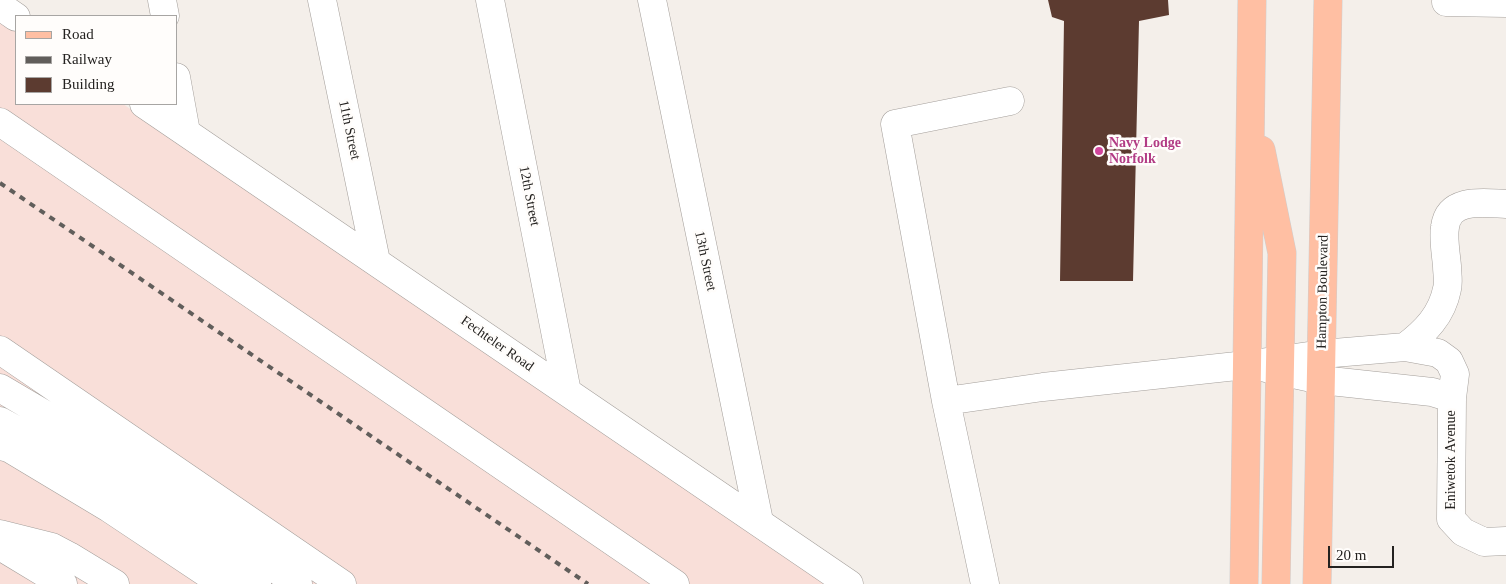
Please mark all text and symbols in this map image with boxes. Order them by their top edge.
legend [15,15,178,105]
text: Road [62,26,94,42]
text: Railway [62,51,112,67]
text: Building [62,76,115,92]
street label: 11th Street [334,99,364,161]
place label: Navy Lodge Norfolk [1109,135,1181,168]
marker: Navy Lodge Norfolk [1093,145,1105,157]
street label: 12th Street [515,164,543,228]
street label: 13th Street [690,229,720,293]
street label: Hampton Boulevard [1314,235,1332,349]
street label: Fechteler Road [457,313,537,375]
street label: Eniwetok Avenue [1443,410,1459,510]
scale bar [1331,536,1397,568]
text: 20 m [1336,547,1366,563]

